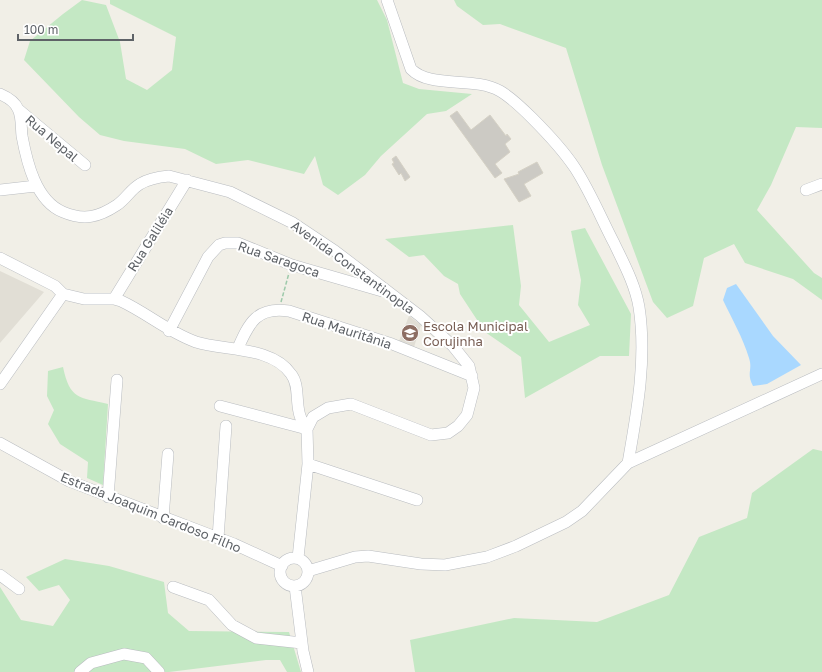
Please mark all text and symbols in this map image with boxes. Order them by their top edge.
scale bar [18,16,133,42]
text: 100 m [24,22,58,37]
street label: Rua Nepal [22,111,82,165]
street label: Rua Galiléia [124,204,176,274]
street label: Avenida Constantinopla [288,217,418,317]
street label: Rua Saragoca [236,238,322,280]
street label: Rua Mauritânia [300,308,394,352]
place label: Escola Municipal Corujinha [423,318,528,349]
school or university icon: Escola Municipal Corujinha [400,323,420,343]
street label: Estrada Joaquim Cardoso Filho [58,468,244,556]

